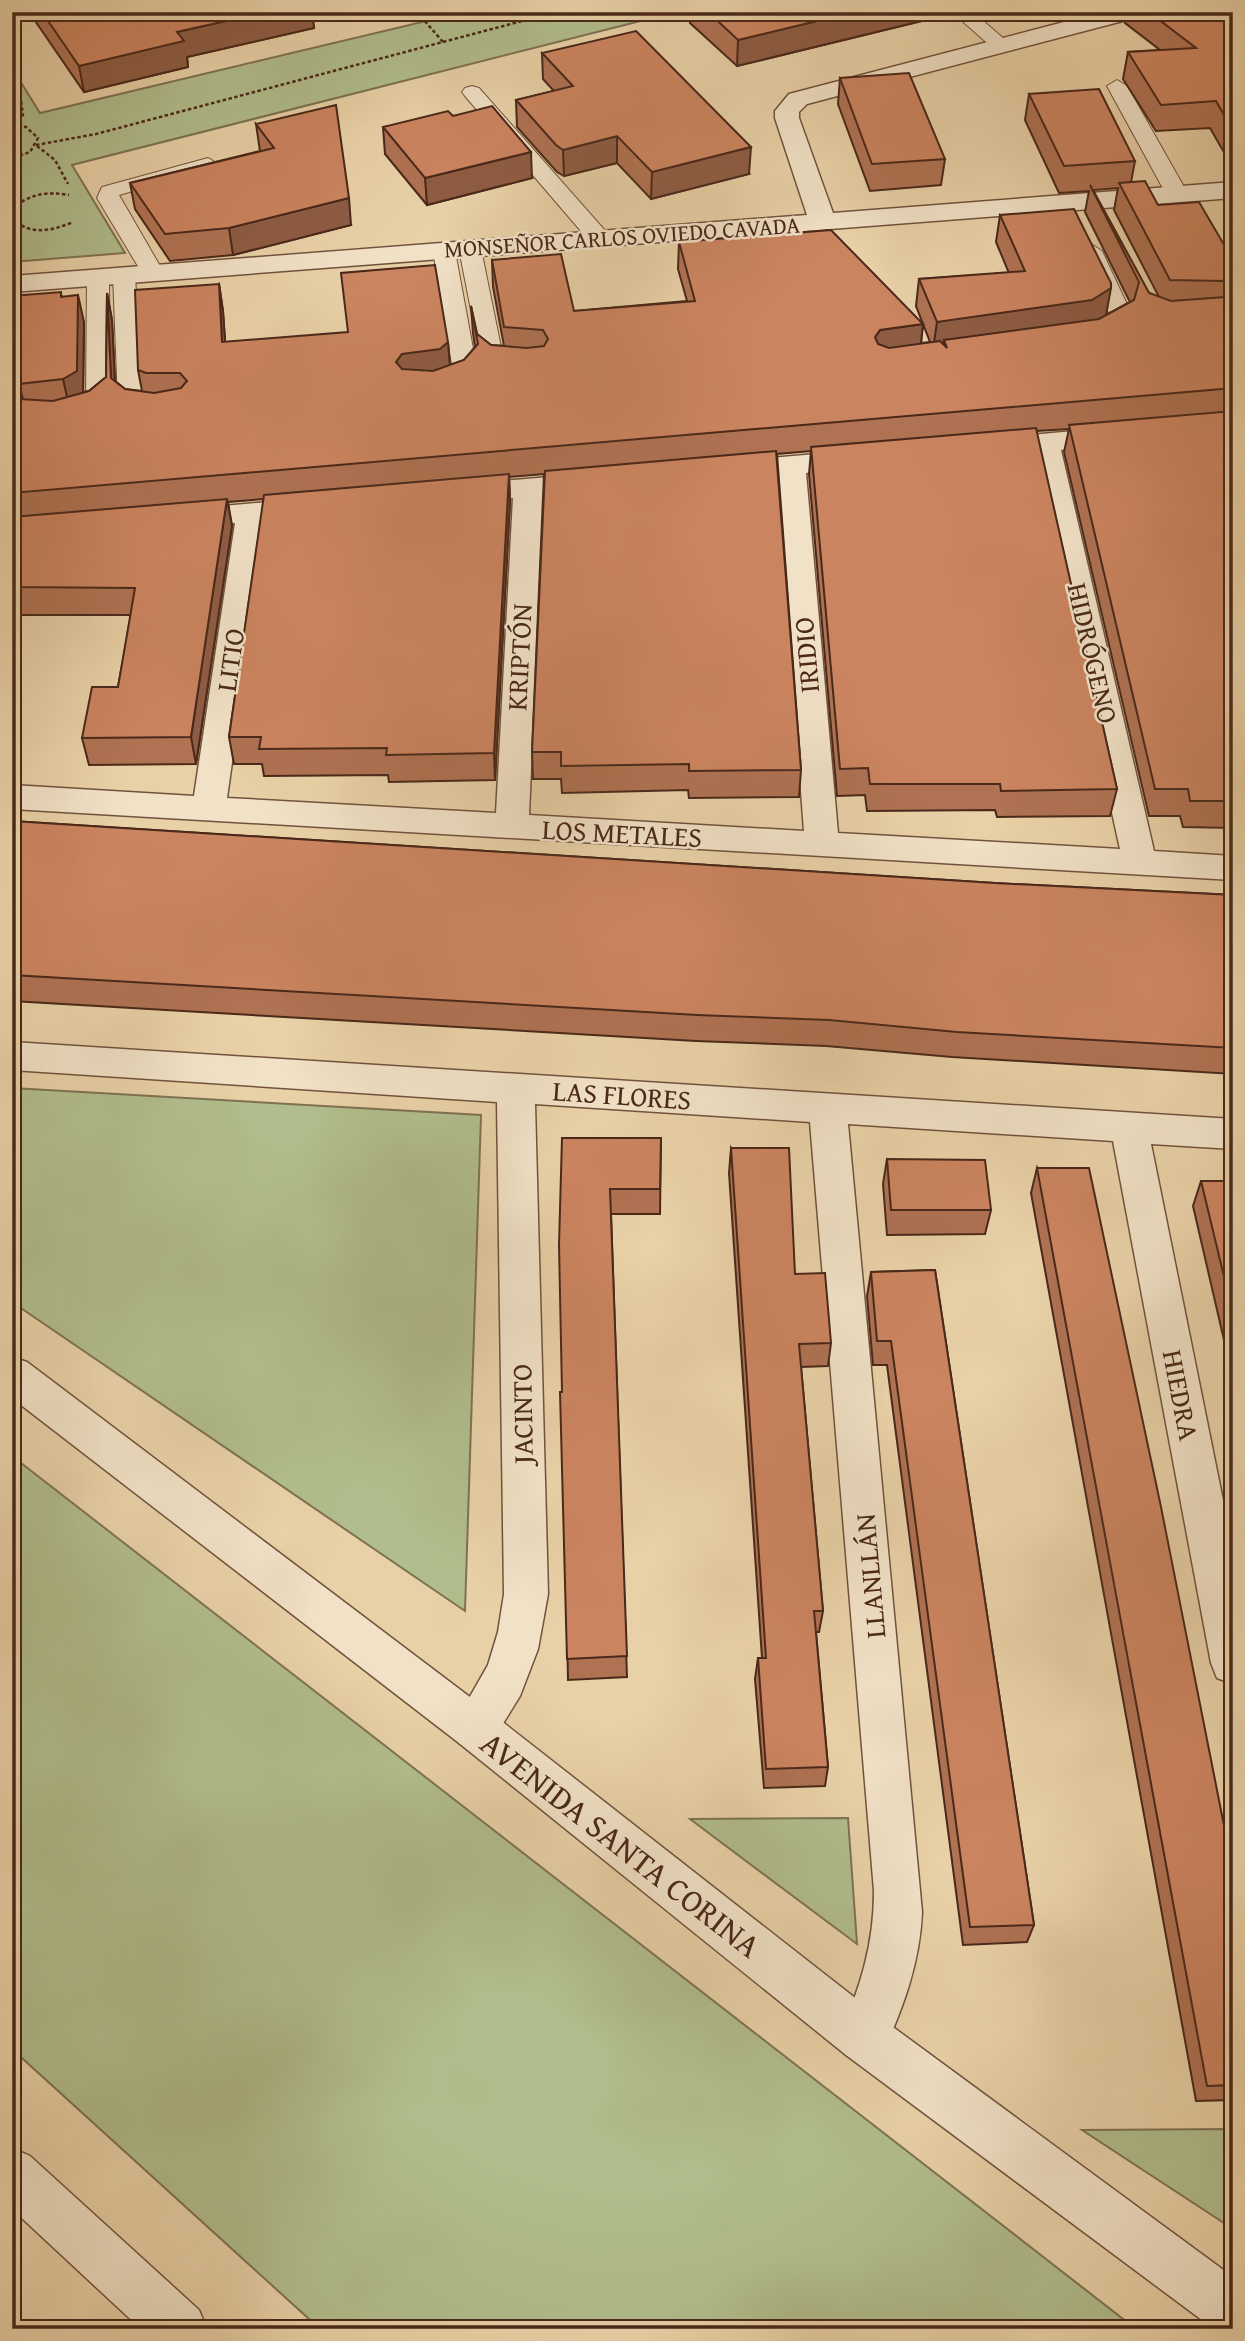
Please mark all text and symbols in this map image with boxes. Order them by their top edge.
street label: MONSEÑOR CARLOS OVIEDO CAVADA [443,208,801,265]
street label: HIDRÓGENO [1057,578,1130,727]
street label: KRIPTÓN [495,602,542,712]
street label: IRIDIO [782,615,829,695]
street label: LITIO [205,626,254,694]
street label: LOS METALES [541,808,703,857]
street label: LAS FLORES [551,1069,693,1120]
street label: HIEDRA [1153,1346,1210,1444]
street label: JACINTO [500,1364,543,1467]
street label: LLANLLÁN [844,1512,895,1640]
street label: AVENIDA SANTA CORINA [471,1719,771,1969]

